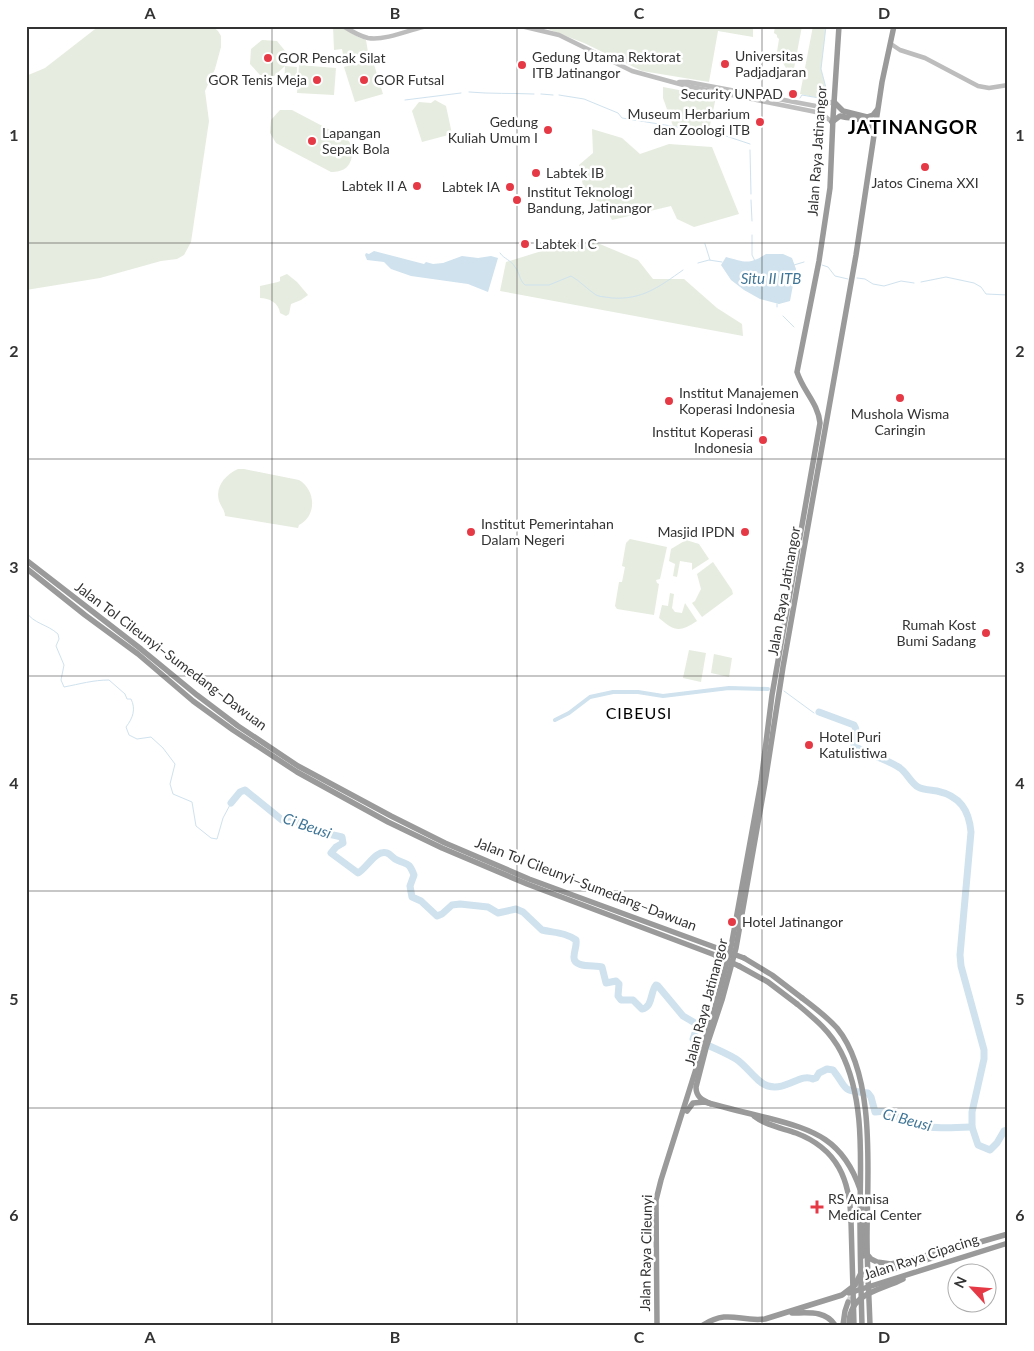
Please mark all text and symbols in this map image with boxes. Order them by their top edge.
text: A [143,3,156,22]
text: B [390,3,400,22]
text: C [634,3,645,22]
text: D [878,3,890,22]
place label: Universitas Padjadjaran [735,47,806,80]
place label: Gedung Utama Rektorat ITB Jatinangor [532,48,681,81]
place label: GOR Pencak Silat [278,49,385,66]
marker: GOR Pencak Silat [262,52,274,64]
marker: Universitas Padjadjaran [719,58,731,70]
marker: Gedung Utama Rektorat ITB Jatinangor [516,59,528,71]
place label: GOR Tenis Meja [208,71,307,88]
place label: GOR Futsal [374,71,444,88]
marker: GOR Tenis Meja [311,74,323,86]
marker: GOR Futsal [358,74,370,86]
place label: Security UNPAD [681,85,783,102]
street label: Jalan Raya Jatinangor [803,85,830,217]
marker: Security UNPAD [787,88,799,100]
place label: Museum Herbarium dan Zoologi ITB [627,105,750,138]
place label: Gedung Kuliah Umum I [448,113,538,146]
district label: JATINANGOR [848,115,978,138]
marker: Museum Herbarium dan Zoologi ITB [754,116,766,128]
place label: Lapangan Sepak Bola [322,124,390,157]
marker: Gedung Kuliah Umum I [542,124,554,136]
text: 1 [9,125,19,144]
text: 1 [1015,125,1025,144]
marker: Lapangan Sepak Bola [306,135,318,147]
marker: Jatos Cinema XXI [919,161,931,173]
place label: Labtek IB [546,164,604,181]
marker: Labtek IB [530,167,542,179]
place label: Jatos Cinema XXI [871,174,979,191]
place label: Labtek II A [342,177,408,194]
place label: Labtek IA [442,178,501,195]
marker: Labtek II A [411,180,423,192]
marker: Labtek IA [504,181,516,193]
place label: Institut Teknologi Bandung, Jatinangor [527,183,652,216]
marker: Institut Teknologi Bandung, Jatinangor [511,194,523,206]
place label: Labtek I C [535,235,597,252]
marker: Labtek I C [519,238,531,250]
water label: Situ II ITB [741,269,801,287]
text: 2 [9,341,19,360]
text: 2 [1015,341,1025,360]
place label: Institut Manajemen Koperasi Indonesia [679,384,799,417]
marker: Mushola Wisma Caringin [894,392,906,404]
marker: Institut Manajemen Koperasi Indonesia [663,395,675,407]
place label: Mushola Wisma Caringin [851,405,949,438]
place label: Institut Koperasi Indonesia [652,423,753,456]
marker: Institut Koperasi Indonesia [757,434,769,446]
place label: Institut Pemerintahan Dalam Negeri [481,515,614,548]
place label: Masjid IPDN [657,523,735,540]
street label: Jalan Raya Jatinangor [764,525,803,657]
marker: Institut Pemerintahan Dalam Negeri [465,526,477,538]
marker: Masjid IPDN [739,526,751,538]
text: 3 [9,557,19,576]
text: 3 [1015,557,1025,576]
street label: Jalan Tol Cileunyi–Sumedang–Dawuan [72,578,271,733]
place label: Rumah Kost Bumi Sadang [896,616,976,649]
marker: Rumah Kost Bumi Sadang [980,627,992,639]
district label: CIBEUSI [606,703,672,722]
place label: Hotel Puri Katulistiwa [819,728,887,761]
marker: Hotel Puri Katulistiwa [803,739,815,751]
text: 4 [9,773,19,792]
text: 4 [1015,773,1025,792]
water label: Ci Beusi [281,808,334,842]
street label: Jalan Tol Cileunyi–Sumedang–Dawuan [473,833,699,934]
place label: Hotel Jatinangor [742,913,843,930]
marker: Hotel Jatinangor [726,916,738,928]
street label: Jalan Raya Jatinangor [680,936,731,1067]
text: 5 [9,989,19,1008]
text: 5 [1015,989,1025,1008]
water label: Ci Beusi [881,1104,934,1134]
place label: RS Annisa Medical Center [828,1190,922,1223]
street label: Jalan Raya Cileunyi [636,1194,655,1312]
marker: RS Annisa Medical Center [810,1200,824,1214]
text: 6 [9,1205,19,1224]
text: 6 [1015,1205,1025,1224]
street label: Jalan Raya Cipacing [861,1230,981,1283]
north arrow [946,1264,996,1314]
text: N [950,1274,970,1291]
text: A [143,1327,156,1346]
text: B [390,1327,400,1346]
text: C [634,1327,645,1346]
text: D [878,1327,890,1346]

